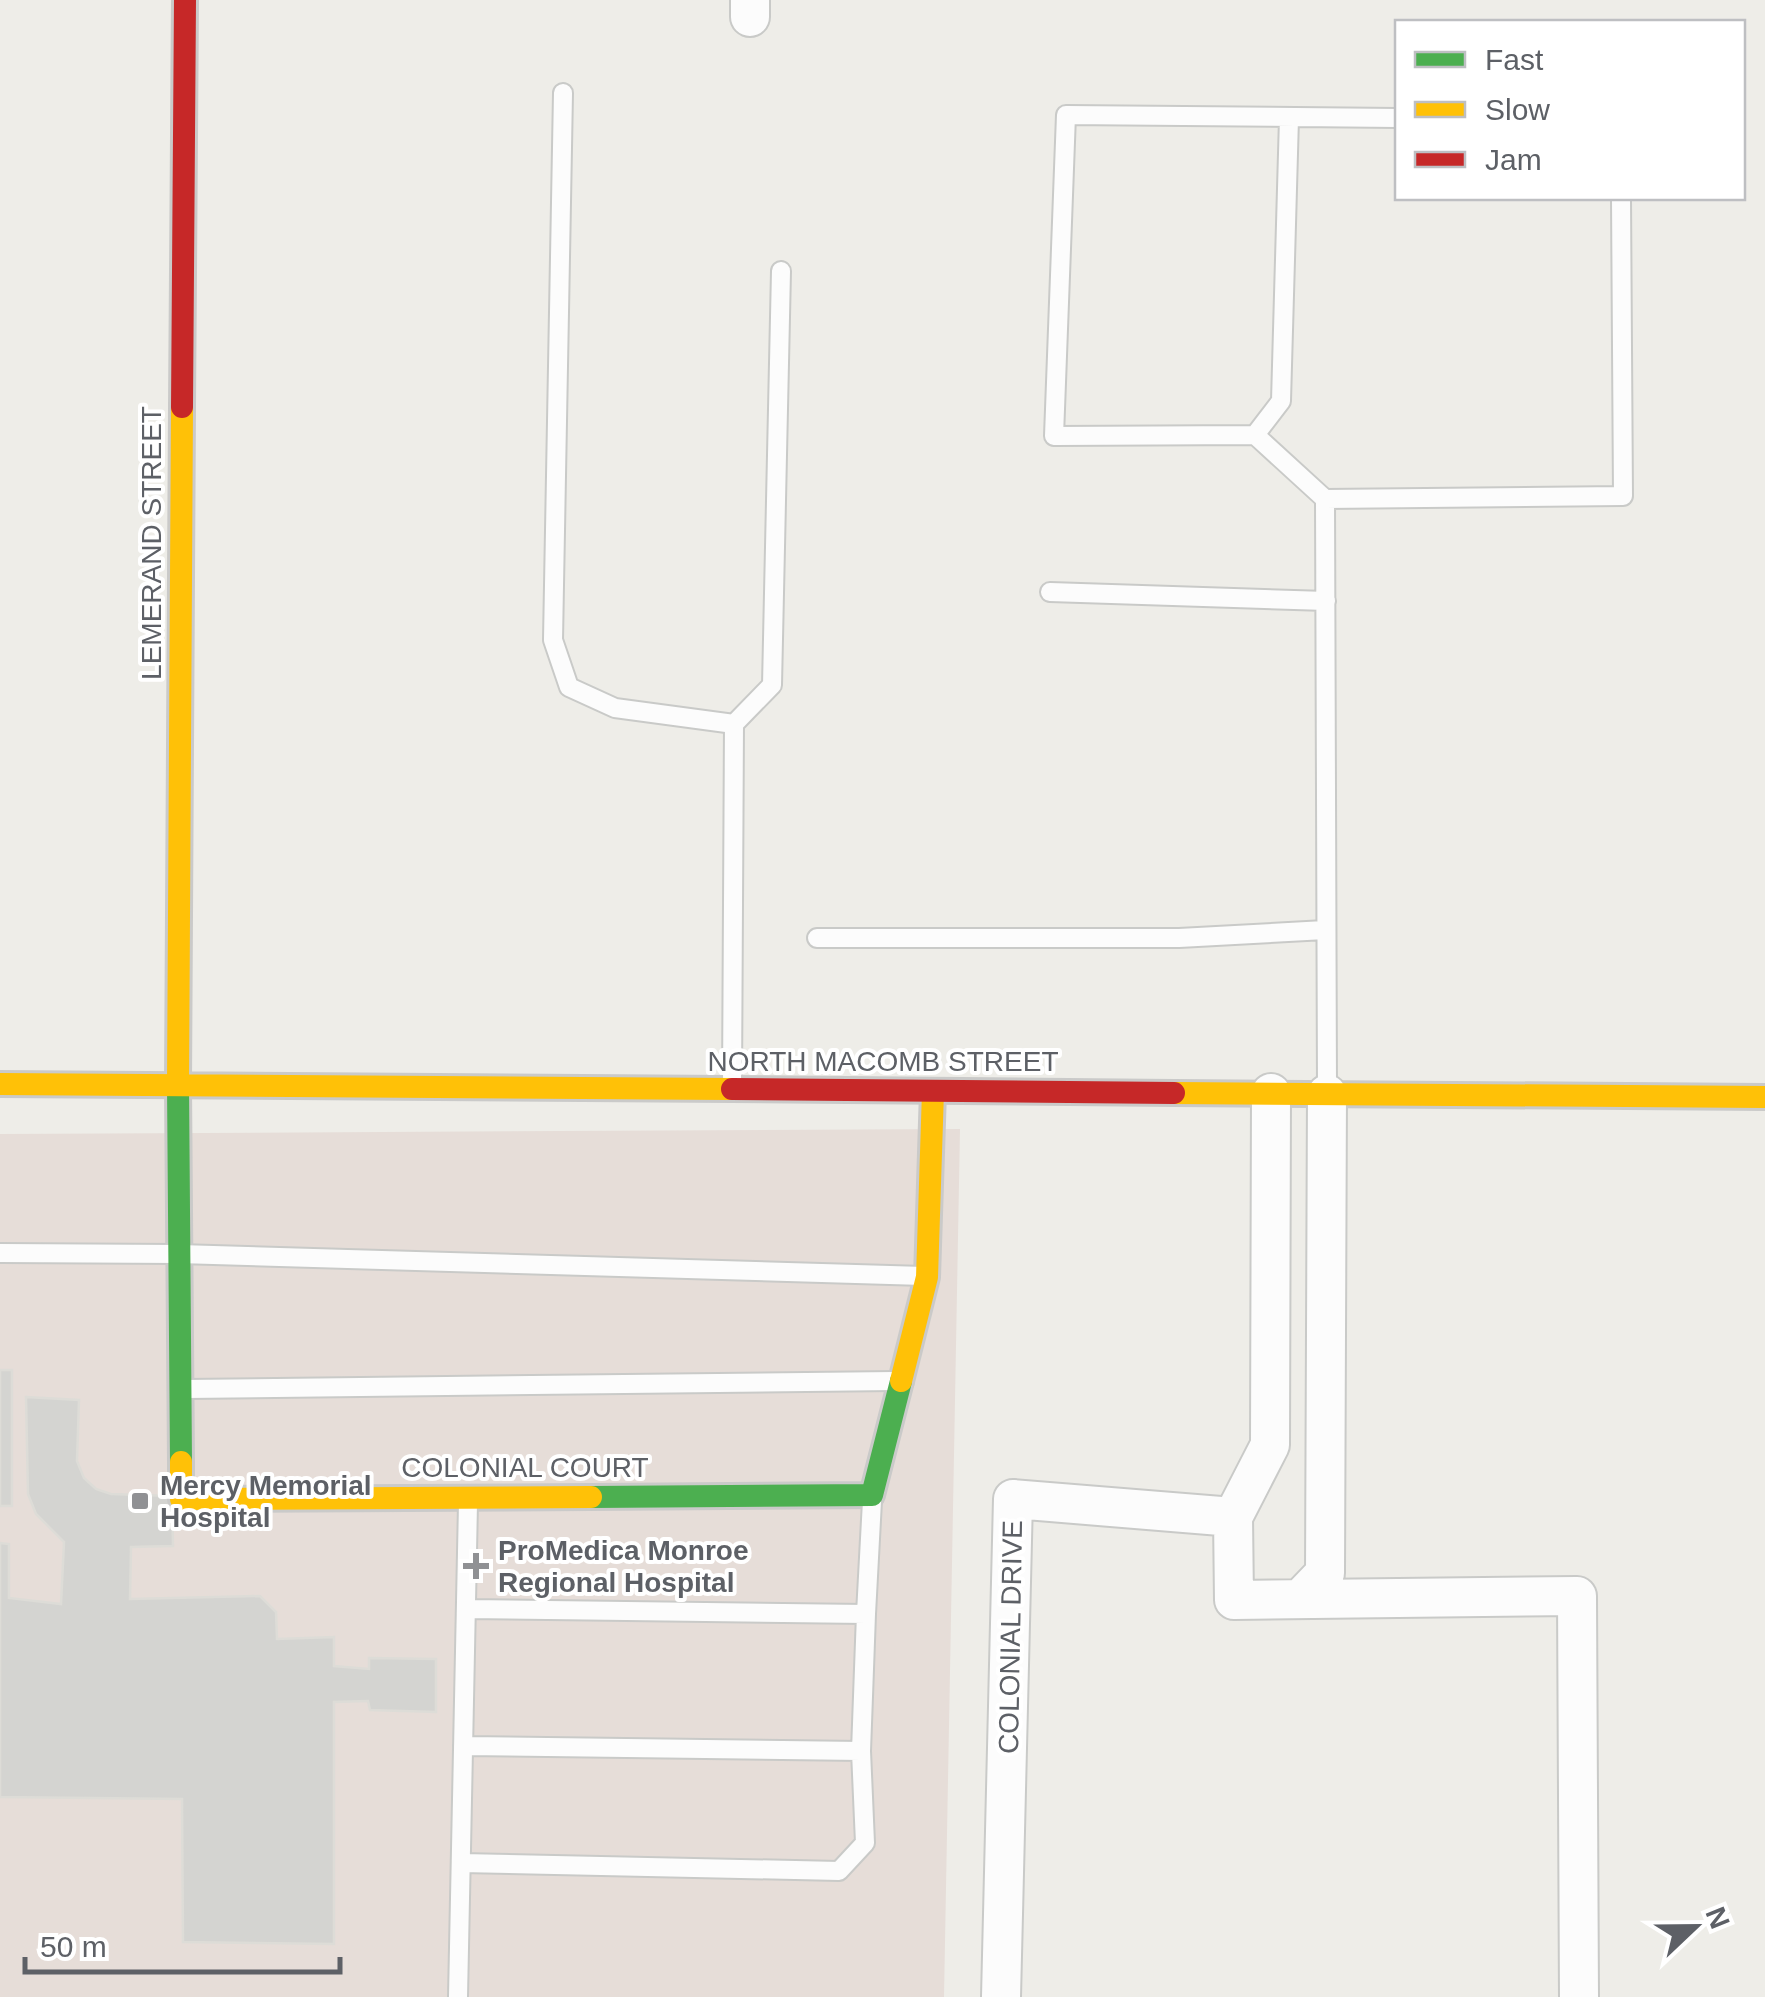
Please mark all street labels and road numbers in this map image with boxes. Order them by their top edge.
street label: LEMERAND STREET [136,406,167,680]
street label: NORTH MACOMB STREET [707,1046,1059,1077]
street label: COLONIAL COURT [401,1452,649,1483]
street label: COLONIAL DRIVE [993,1520,1028,1754]

